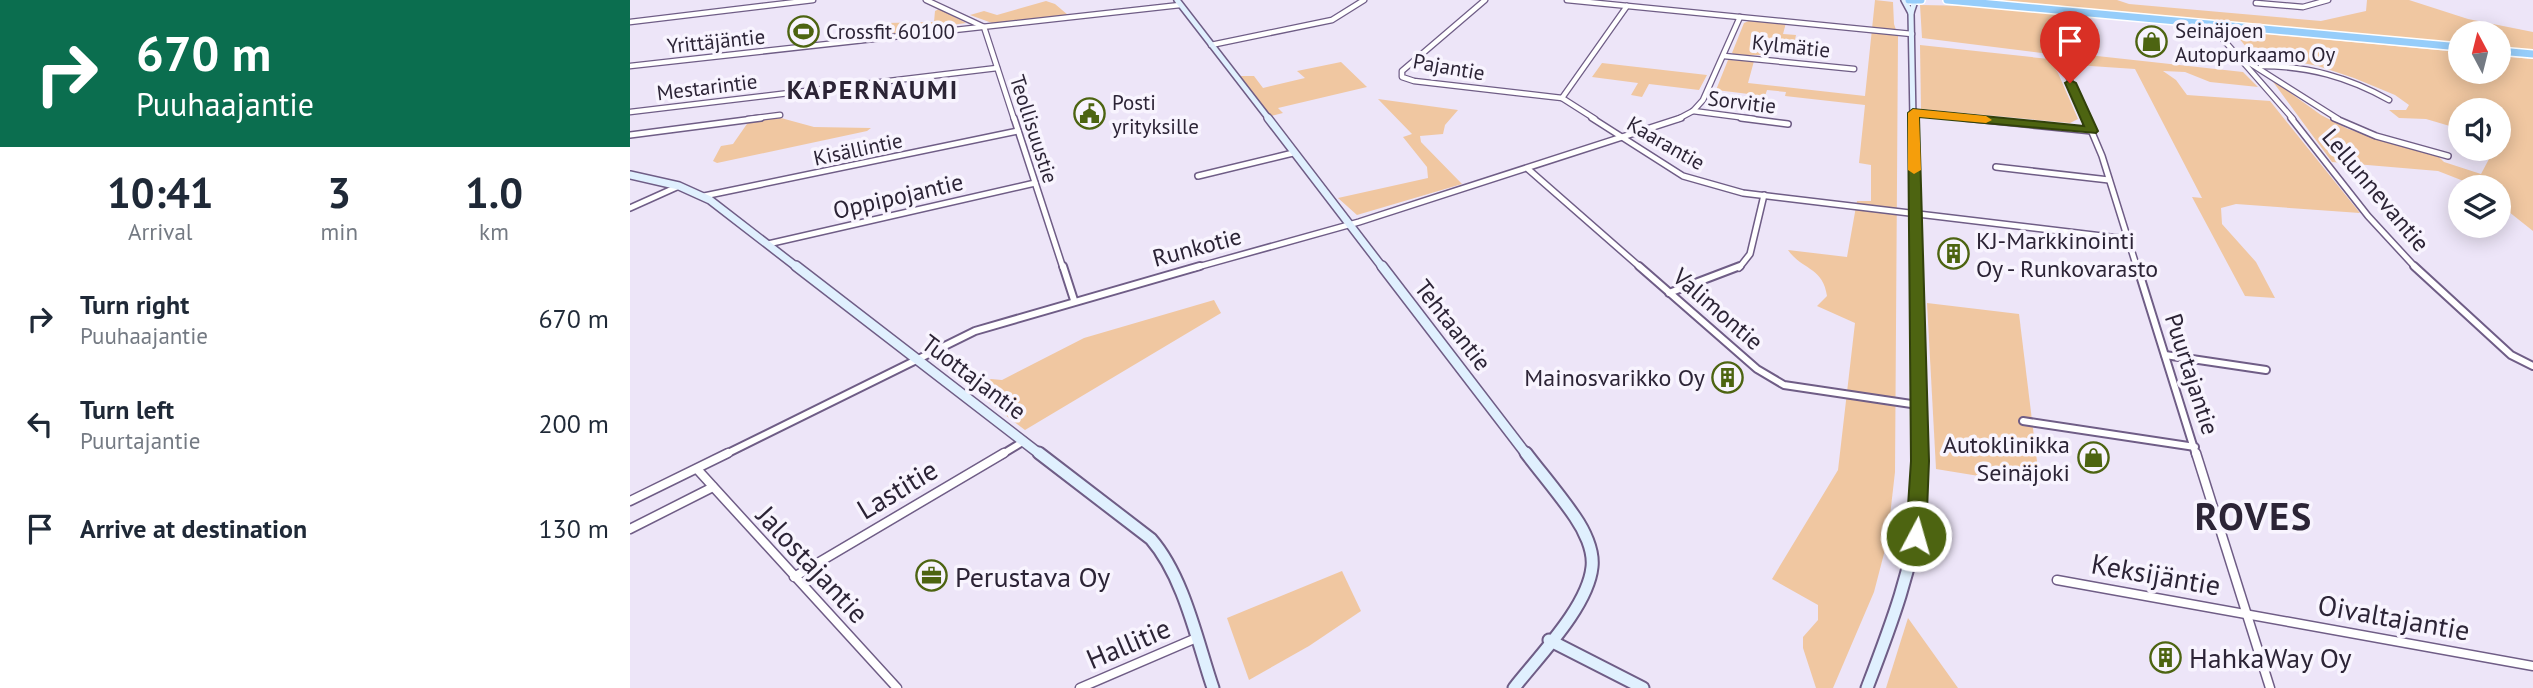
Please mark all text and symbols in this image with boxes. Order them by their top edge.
pin [2040,11,2100,83]
sports icon: Crossfit 60100 [786,14,820,48]
place label: Seinäjoen Autopurkaamo Oy [2175,17,2335,68]
place label: Crossfit 60100 [826,18,955,45]
text: 670 m [136,21,271,85]
north arrow [2448,21,2511,84]
map controls [2448,21,2511,238]
street label: Yrittäjäntie [666,22,766,60]
icon: arrive [2051,22,2089,60]
shop icon: Seinäjoen Autopurkaamo Oy [2135,25,2169,59]
icon: right [21,28,112,119]
street label: Kylmätie [1751,28,1831,64]
street label: Pajantie [1411,47,1487,87]
street label: Mestarintie [655,67,759,107]
street label: Teollisuustie [1004,71,1064,187]
district label: KAPERNAUMI [787,73,959,106]
text: Puuhaajantie [136,83,314,125]
street label: Sorvitie [1706,84,1778,120]
place label: Posti yrityksille [1112,89,1199,140]
public building icon: Posti yrityksille [1072,97,1106,131]
button: sound [2448,98,2511,161]
street label: Kaarantie [1622,110,1710,176]
street label: Lellunnevantie [2315,122,2437,258]
street label: Kisällintie [811,126,905,172]
text: 10:41 [107,165,214,220]
text: 3 [327,165,351,220]
text: 1.0 [465,165,523,220]
street label: Oppipojantie [830,166,966,226]
button: layers [2448,175,2511,238]
text: Arrival [128,217,193,246]
text: min [321,217,358,246]
text: km [479,217,509,246]
street label: Runkotie [1149,220,1245,274]
place label: KJ-Markkinointi Oy - Runkovarasto [1976,225,2158,284]
building icon: KJ-Markkinointi Oy - Runkovarasto [1936,237,1970,271]
street label: Valimontie [1666,261,1770,357]
street label: Tehtaantie [1408,273,1498,377]
text: Turn right [80,288,189,321]
icon: right [21,300,59,338]
text: 670 m [538,302,609,335]
street label: Puurtajantie [2158,309,2226,439]
text: Puuhaajantie [80,321,208,350]
street label: Tuottajantie [916,328,1032,426]
building icon: Mainosvarikko Oy [1711,360,1745,394]
place label: Mainosvarikko Oy [1524,362,1705,393]
text: Turn left [80,393,174,426]
icon: left [21,405,59,443]
text: 200 m [538,407,609,440]
text: Puurtajantie [80,426,200,455]
place label: Autoklinikka Seinäjoki [1943,429,2070,488]
shop icon: Autoklinikka Seinäjoki [2076,441,2110,475]
street label: Lastitie [850,451,944,527]
district label: ROVES [2195,491,2313,540]
street label: Jalostajantie [748,496,877,631]
position arrow [1879,499,1953,573]
icon: arrive [21,510,59,548]
text: Arrive at destination [80,512,307,545]
text: 130 m [538,512,609,545]
street label: Keksijäntie [2088,544,2224,604]
place label: Perustava Oy [955,558,1110,595]
office icon: Perustava Oy [915,559,949,593]
street label: Oivaltajantie [2315,585,2473,649]
street label: Hallitie [1080,609,1176,677]
place label: HahkaWay Oy [2189,639,2352,676]
building icon: HahkaWay Oy [2149,640,2183,674]

